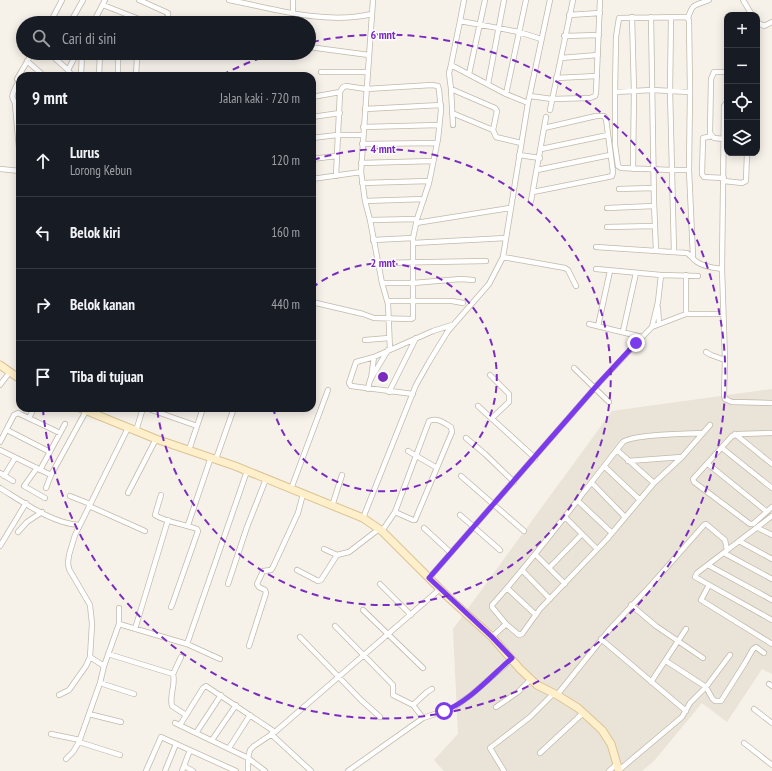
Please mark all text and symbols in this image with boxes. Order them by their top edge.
map controls [724,12,760,156]
button: + [724,12,760,48]
search box [16,16,316,60]
icon: search [30,27,52,49]
text: 6 mnt [370,27,396,42]
text: Cari di sini [62,29,116,48]
button: − [724,48,760,84]
button: locate [724,84,760,120]
text: 9 mnt [32,87,67,109]
text: Jalan kaki · 720 m [220,90,300,107]
button: layers [724,120,760,156]
text: 4 mnt [370,141,396,156]
text: Lurus [70,143,99,162]
icon: ahead [32,150,54,172]
text: 120 m [271,152,300,169]
text: Lorong Kebun [70,162,132,179]
icon: left [32,222,54,244]
text: Belok kiri [70,223,120,242]
text: 160 m [271,224,300,241]
text: 2 mnt [370,255,396,270]
icon: right [32,294,54,316]
text: Belok kanan [70,295,135,314]
text: 440 m [271,296,300,313]
route end [627,334,645,352]
icon: arrive [32,366,54,388]
text: Tiba di tujuan [70,367,144,386]
centre of rings [376,370,390,384]
route start [435,702,453,720]

